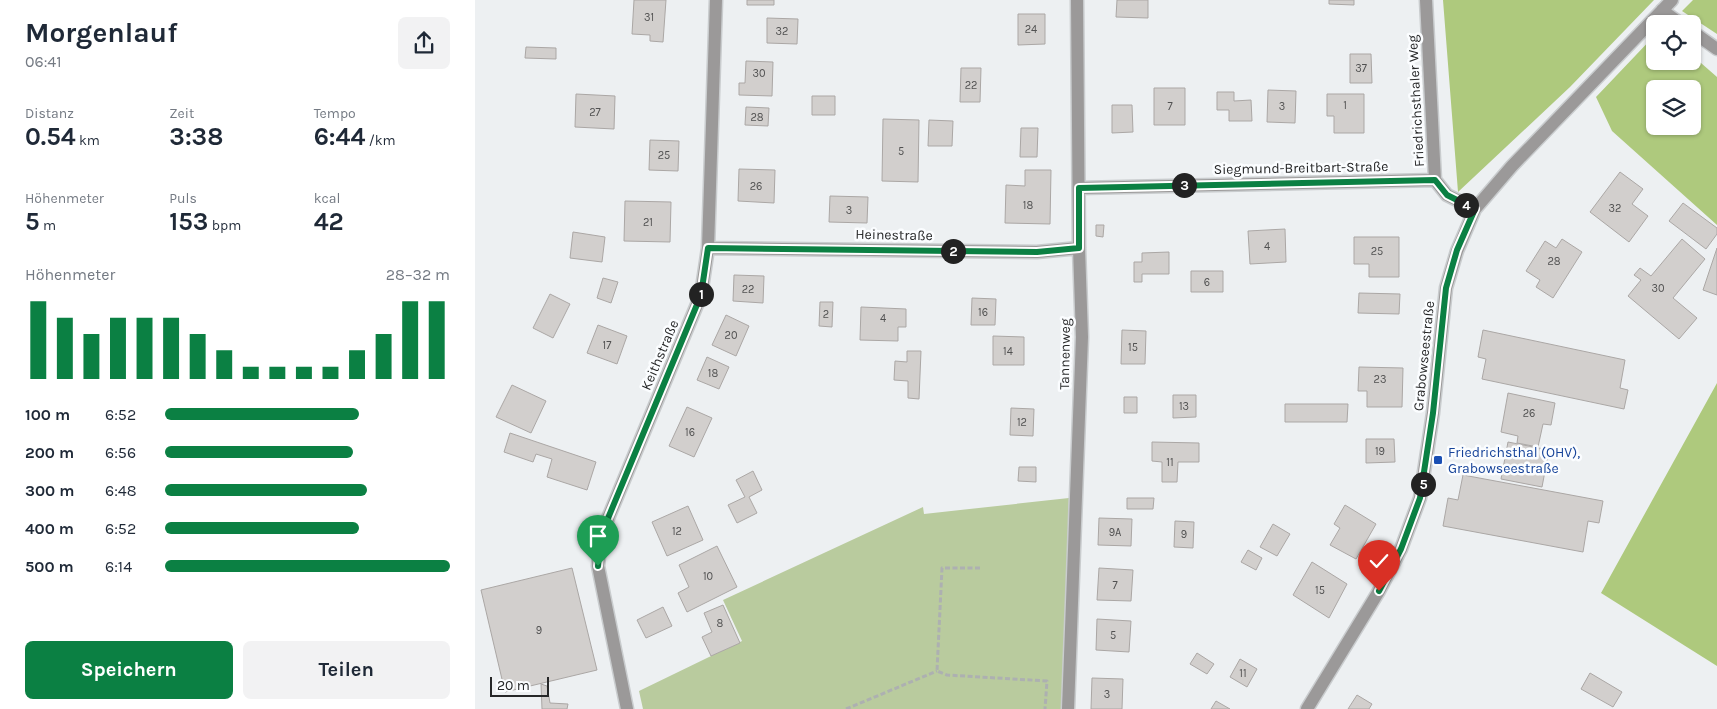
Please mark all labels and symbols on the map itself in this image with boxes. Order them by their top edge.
house number: 31 [644,11,654,24]
house number: 24 [1025,23,1037,36]
house number: 32 [776,25,788,38]
street label: Friedrichsthaler Weg [1404,34,1428,168]
house number: 37 [1355,62,1367,75]
house number: 30 [752,67,766,80]
house number: 22 [965,79,977,92]
house number: 1 [1343,99,1347,112]
house number: 7 [1167,100,1173,113]
house number: 3 [1279,100,1285,113]
house number: 27 [589,106,601,119]
house number: 28 [750,111,764,124]
house number: 5 [898,145,904,158]
house number: 25 [658,149,670,162]
street label: Siegmund-Breitbart-Straße [1213,158,1389,178]
pin: 3 [1171,172,1197,198]
house number: 26 [750,180,762,193]
pin: 4 [1453,192,1479,218]
house number: 18 [1023,199,1033,212]
house number: 32 [1609,202,1621,215]
house number: 3 [846,204,852,217]
house number: 21 [643,216,653,229]
street label: Heinestraße [855,226,933,244]
pin: 2 [941,238,965,264]
house number: 4 [1264,240,1270,253]
house number: 25 [1371,245,1383,258]
house number: 28 [1547,255,1561,268]
house number: 6 [1204,276,1210,289]
pin: 1 [689,282,713,306]
house number: 30 [1651,282,1665,295]
house number: 22 [742,283,754,296]
street label: Grabowseestraße [1410,300,1438,412]
house number: 16 [978,306,988,319]
house number: 2 [823,308,829,321]
house number: 4 [880,312,886,325]
street label: Keithstraße [638,317,682,393]
street label: Tannenweg [1056,318,1074,390]
house number: 20 [725,329,737,342]
house number: 17 [603,339,611,352]
house number: 15 [1128,341,1138,354]
house number: 14 [1003,345,1013,358]
house number: 18 [708,367,718,380]
house number: 23 [1374,373,1386,386]
house number: 13 [1179,400,1189,413]
house number: 26 [1523,407,1535,420]
house number: 12 [1017,416,1027,429]
house number: 16 [685,426,695,439]
place label: Friedrichsthal (OHV), Grabowseestraße [1448,444,1580,477]
house number: 19 [1375,445,1385,458]
marker: Friedrichsthal (OHV), Grabowseestraße [1432,454,1444,466]
house number: 11 [1166,456,1174,469]
pin: 5 [1411,472,1435,496]
pin [577,515,619,566]
house number: 12 [672,525,682,538]
house number: 9A [1109,526,1122,539]
house number: 9 [1181,528,1187,541]
pin [1358,540,1400,591]
house number: 10 [703,570,713,583]
house number: 7 [1112,579,1118,592]
house number: 15 [1315,584,1325,597]
house number: 8 [717,617,724,630]
house number: 9 [536,624,542,637]
house number: 5 [1110,629,1116,642]
house number: 11 [1239,667,1247,680]
scale bar [490,674,549,697]
house number: 3 [1104,688,1110,701]

